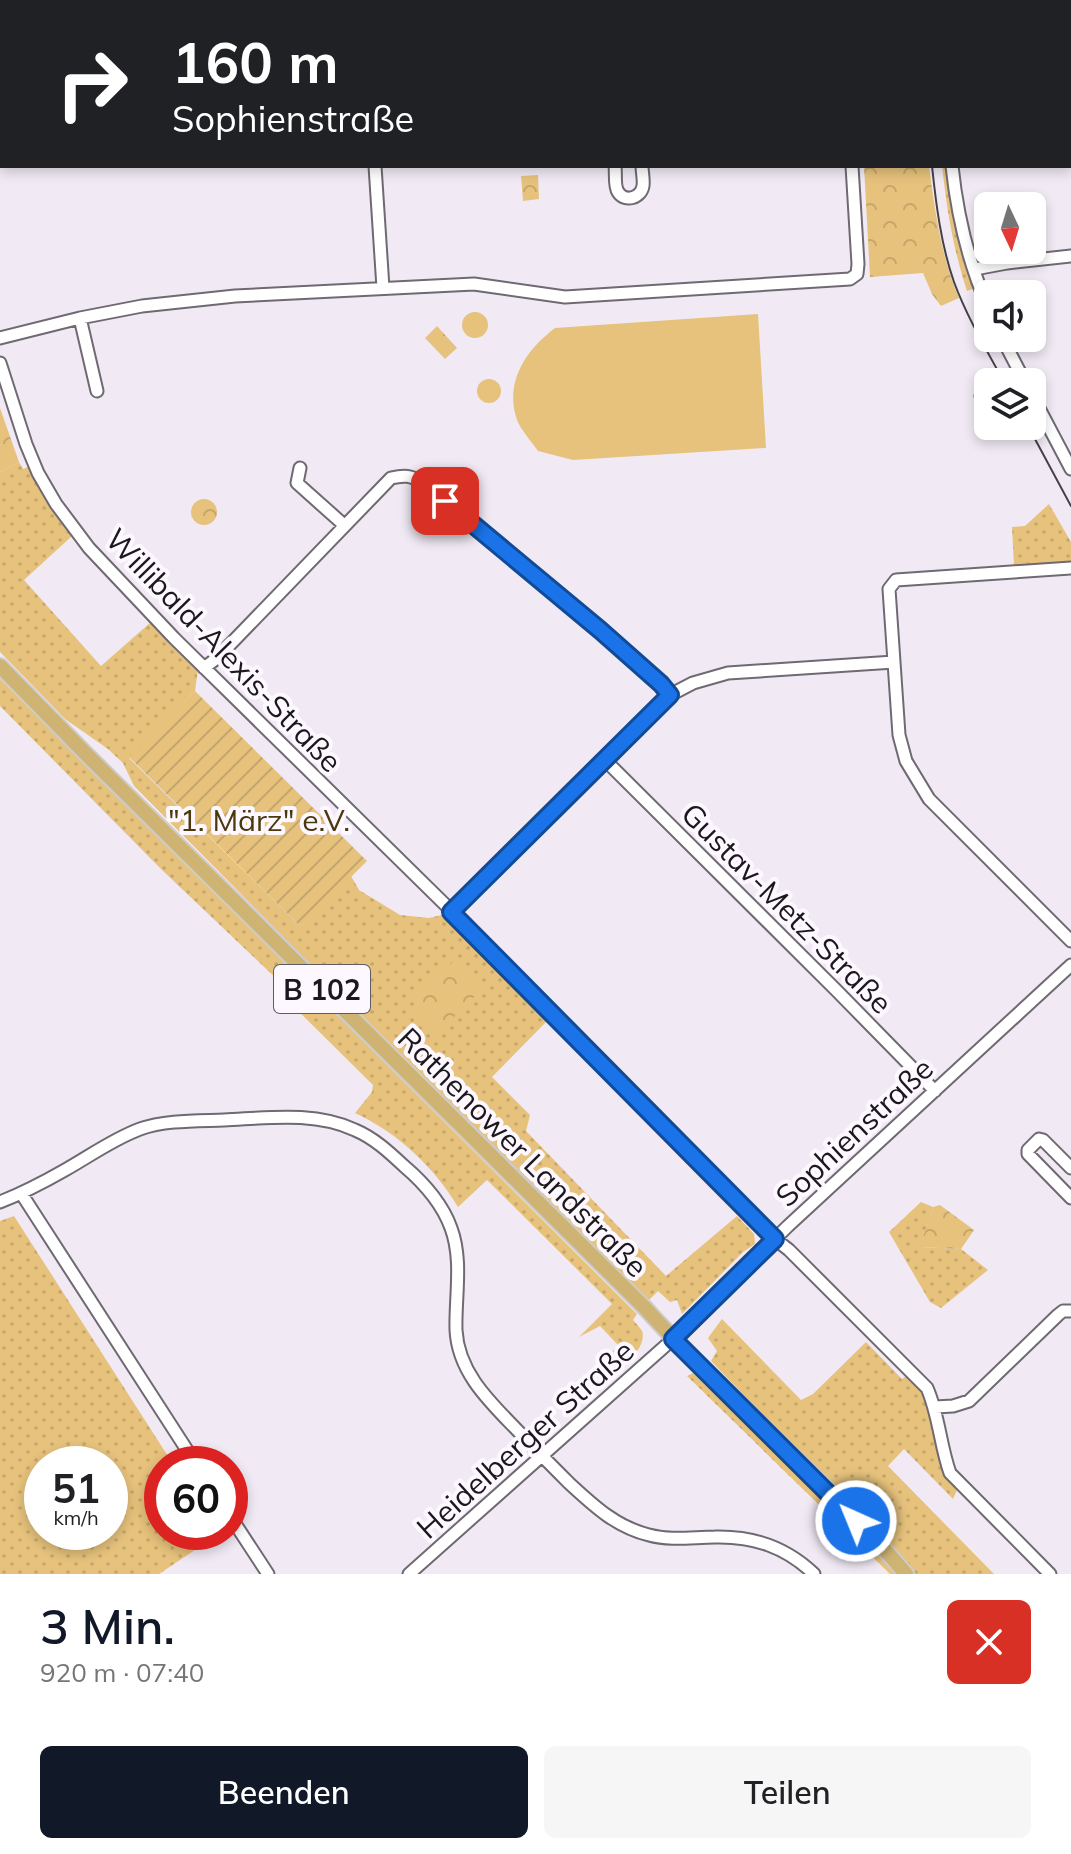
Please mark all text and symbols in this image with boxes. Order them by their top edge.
text: 160 m [172,27,339,97]
icon: right [40,32,144,136]
text: Sophienstraße [172,96,414,141]
north arrow [974,192,1046,264]
map controls [974,192,1046,440]
button: sound [974,280,1046,352]
button: layers [974,368,1046,440]
pin [411,467,479,535]
icon: arrive [423,479,467,523]
street label: Willibald-Alexis-Straße [98,520,350,780]
street label: Gustav-Metz-Straße [674,795,900,1021]
park label: "1. März" e.V. [168,801,350,839]
road number: B 102 [274,965,370,1013]
street label: Rathenower Landstraße [390,1019,656,1285]
street label: Sophienstraße [767,1049,941,1215]
street label: Heidelberger Straße [409,1331,641,1547]
speed limit sign: 60 [144,1446,248,1550]
text: 51 [52,1463,100,1513]
position arrow [814,1479,898,1563]
text: km/h [53,1505,99,1530]
text: 3 Min. [40,1596,175,1656]
button: close [947,1600,1031,1684]
text: 920 m · 07:40 [40,1656,204,1689]
button: Beenden [40,1746,528,1838]
button: Teilen [544,1746,1031,1838]

